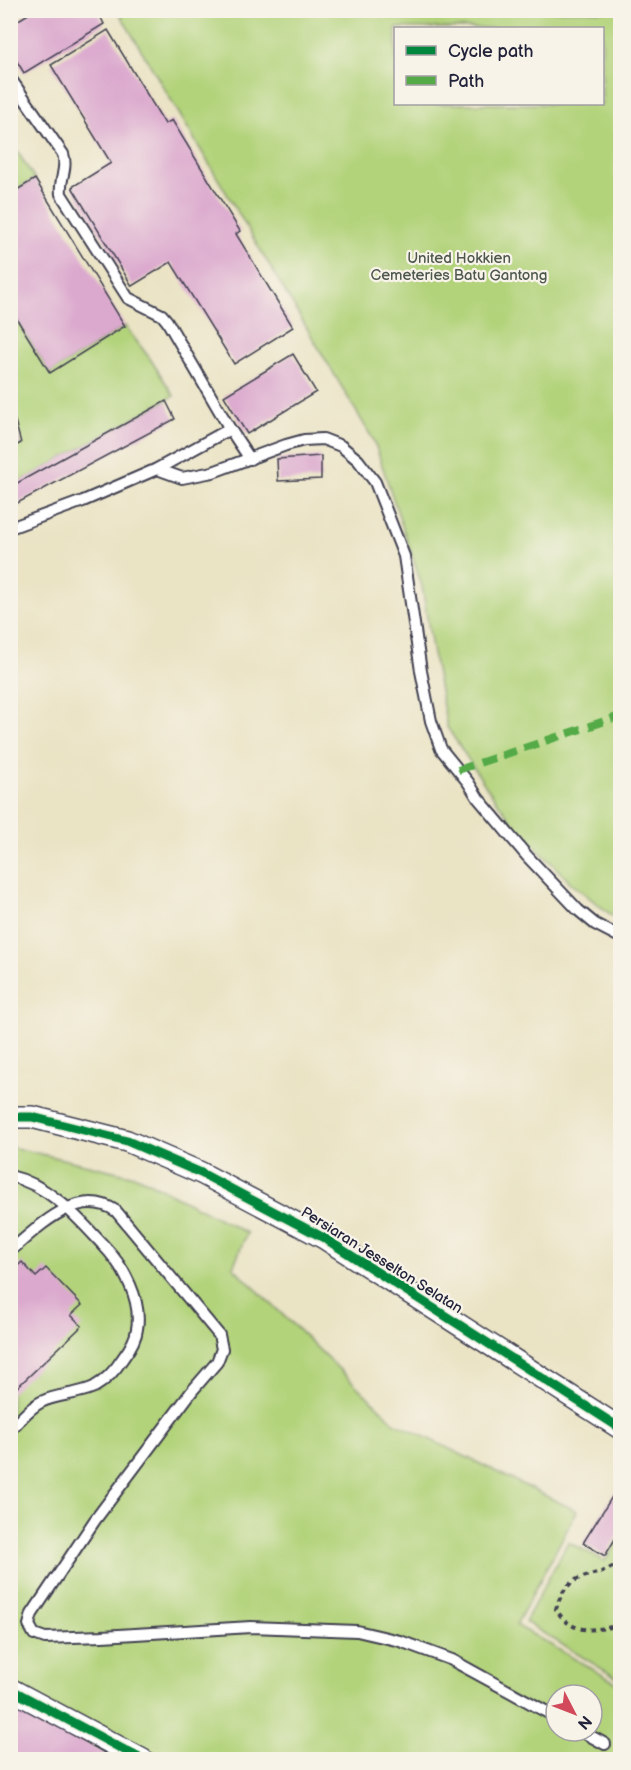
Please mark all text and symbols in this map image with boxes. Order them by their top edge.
legend [394,27,604,105]
text: Cycle path [448,41,534,62]
text: Path [448,71,484,92]
park label: United Hokkien Cemeteries Batu Gantong [371,249,547,285]
street label: Persiaran Jesselton Selatan [297,1203,466,1318]
north arrow [544,1683,604,1743]
text: N [573,1711,595,1733]

